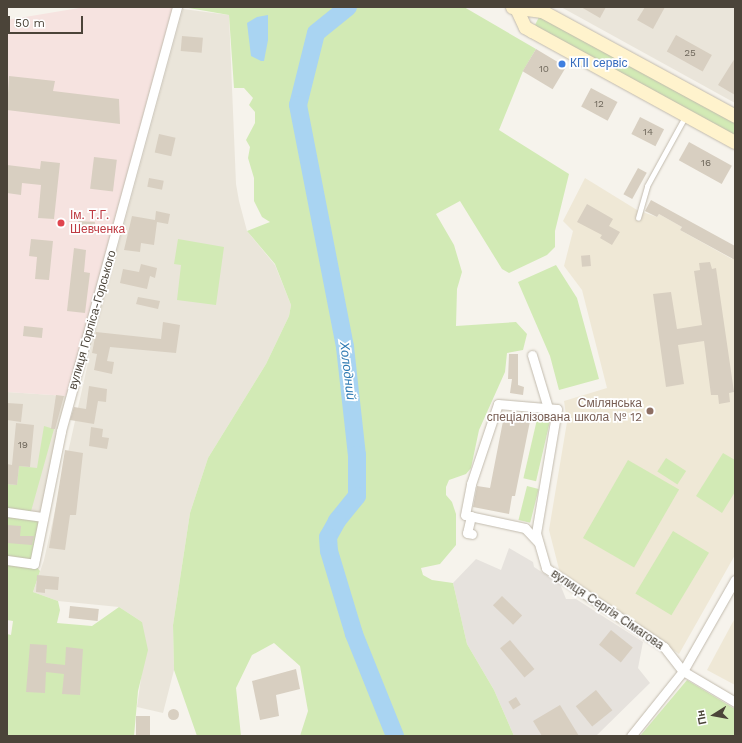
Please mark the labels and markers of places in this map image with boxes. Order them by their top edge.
place label: КПІ сервіс [570,57,627,71]
marker: КПІ сервіс [557,59,567,69]
place label: Ім. Т.Г. Шевченка [70,209,125,237]
marker: Ім. Т.Г. Шевченка [55,217,67,229]
place label: Смілянська спеціалізована школа № 12 [487,397,642,425]
marker: Смілянська спеціалізована школа № 12 [645,406,655,416]

